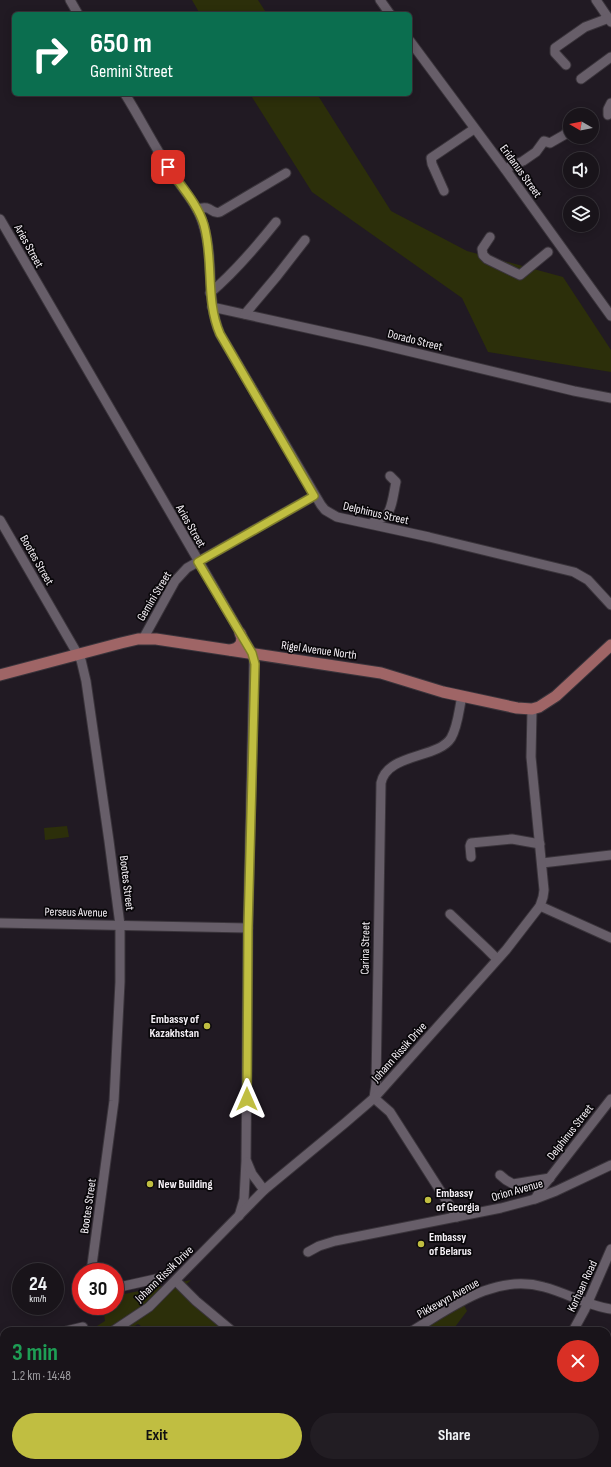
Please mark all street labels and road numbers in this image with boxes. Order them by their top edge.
street label: Eridanus Street [496,142,545,201]
street label: Aries Street [10,221,47,271]
street label: Dorado Street [386,326,444,355]
street label: Delphinus Street [342,499,411,528]
street label: Aries Street [172,501,209,551]
street label: Bootes Street [16,533,57,588]
street label: Gemini Street [134,568,175,624]
street label: Rigel Avenue North [280,638,358,663]
street label: Bootes Street [116,855,137,912]
street label: Perseus Avenue [44,904,108,921]
street label: Carina Street [358,921,373,975]
street label: Johann Rissik Drive [368,1019,430,1086]
street label: Delphinus Street [544,1101,597,1163]
street label: Orion Avenue [490,1176,545,1205]
street label: Bootes Street [77,1177,100,1234]
street label: Johann Rissik Drive [131,1243,197,1307]
street label: Korhaan Road [564,1258,601,1314]
street label: Pikkewyn Avenue [415,1275,482,1322]

